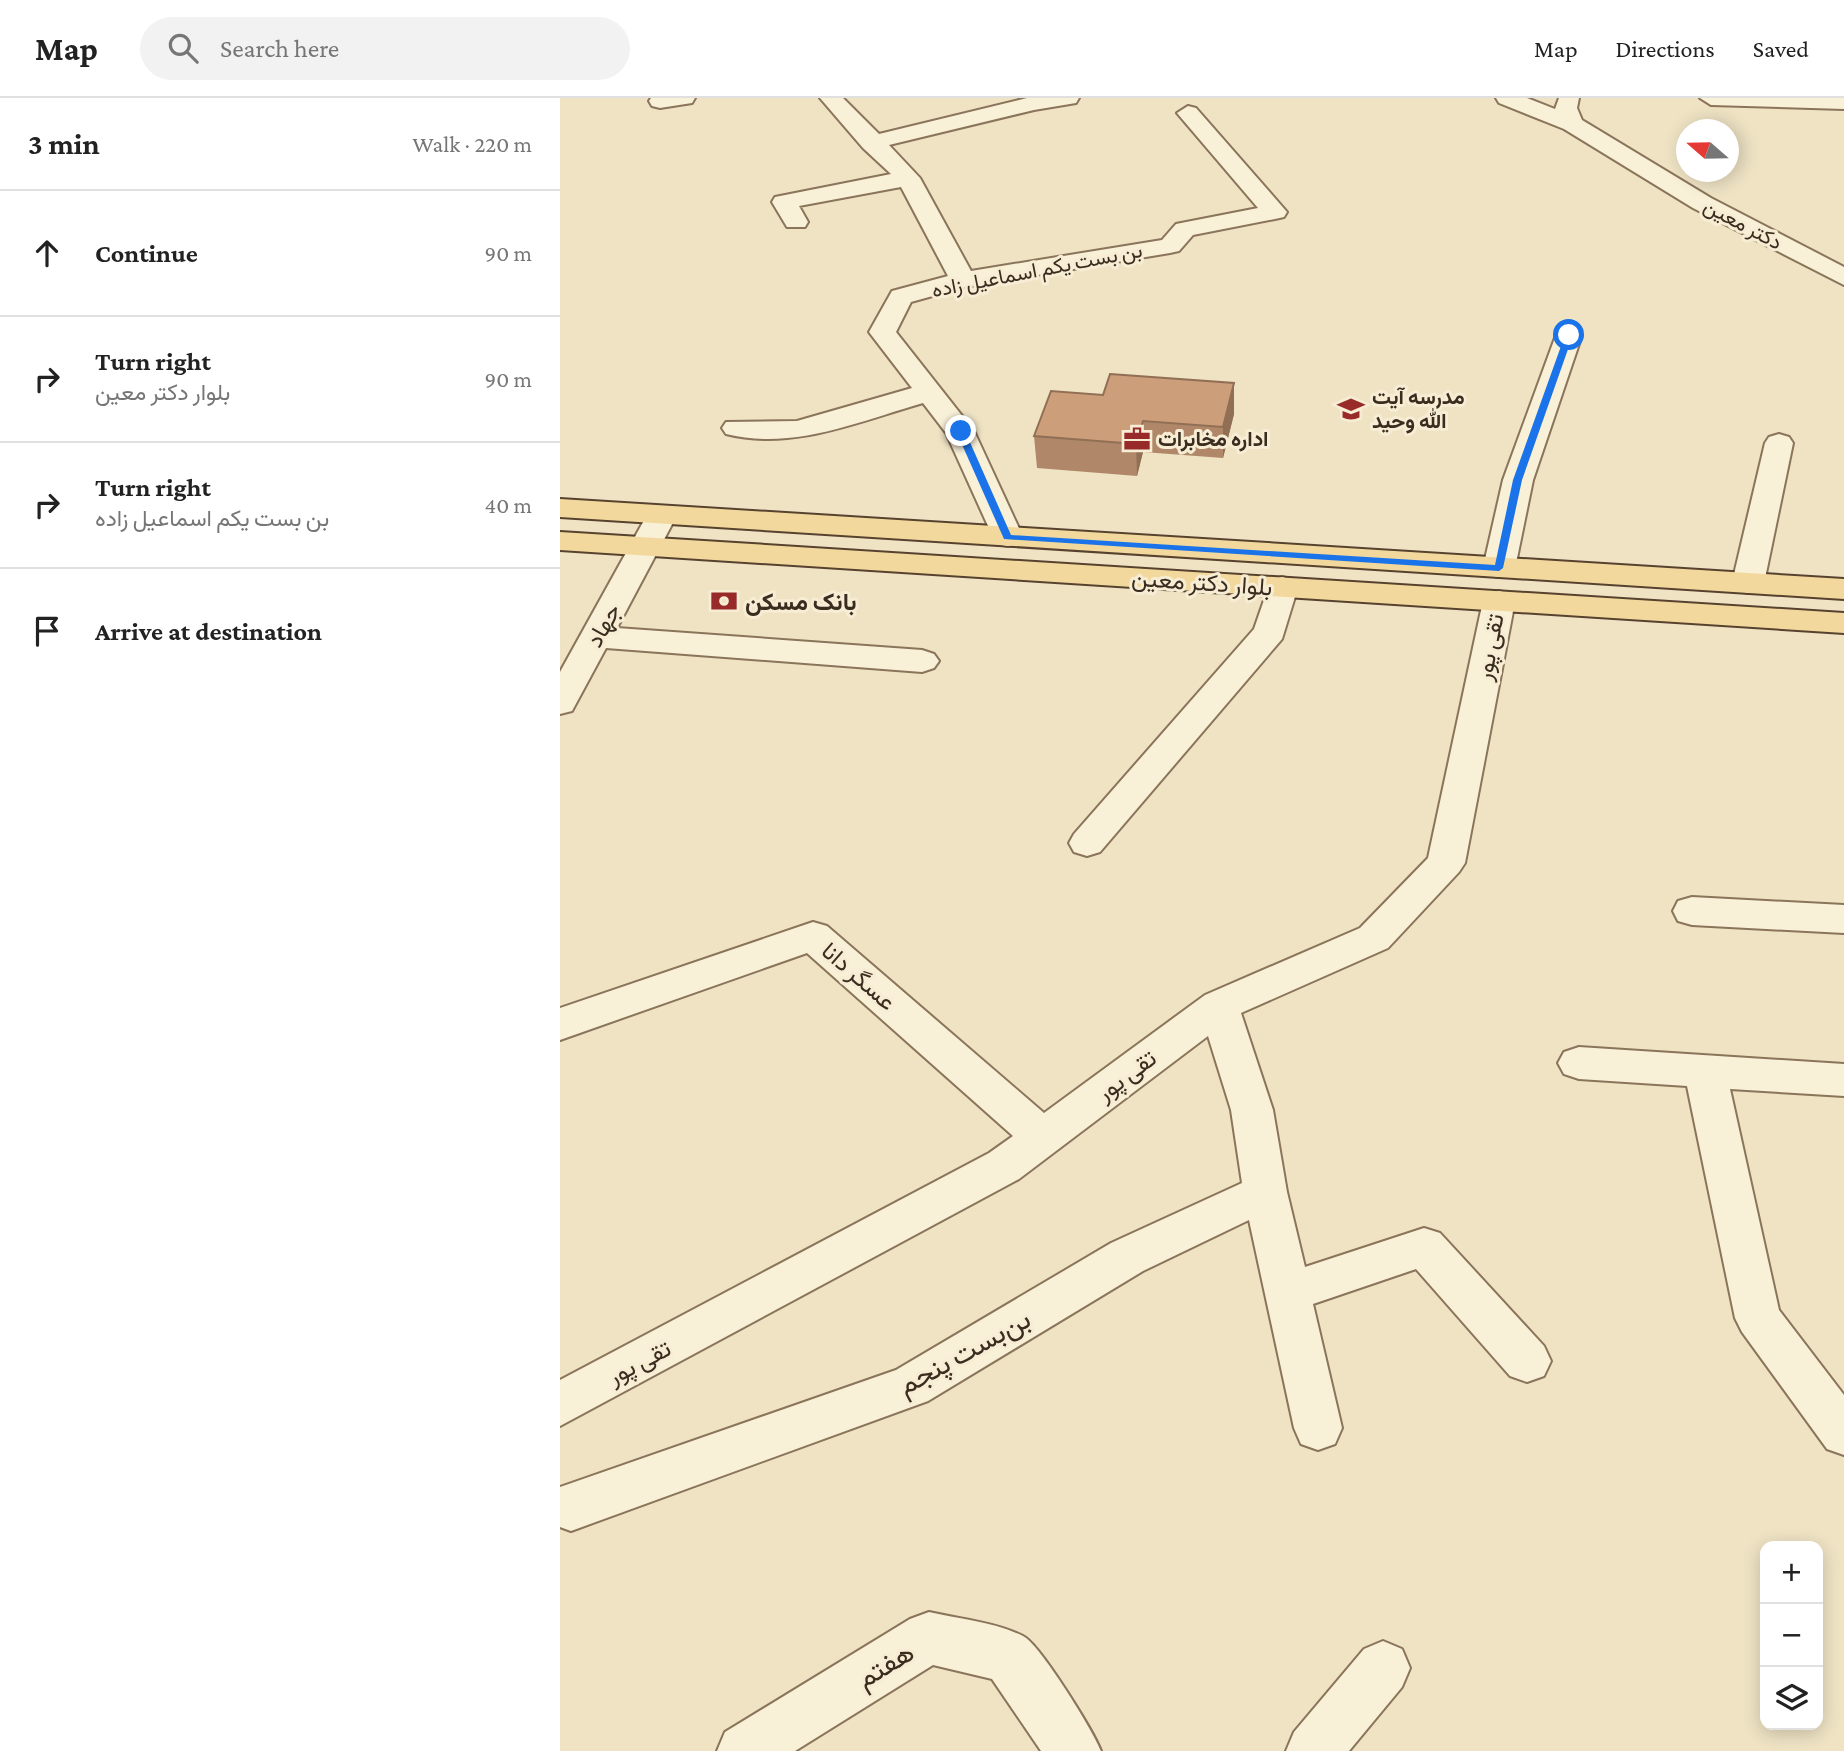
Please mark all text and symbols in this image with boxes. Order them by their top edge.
search box [140,17,630,80]
icon: search [164,29,202,67]
text: Map [35,30,98,67]
text: Search here [220,34,339,63]
text: Map [1534,35,1578,62]
text: Directions [1616,35,1715,62]
text: Saved [1753,35,1809,62]
north arrow [1676,119,1739,182]
text: 3 min [28,127,100,160]
text: Walk · 220 m [412,131,532,157]
street label: دکتر معین [1699,193,1786,256]
icon: ahead [28,234,66,272]
street label: بن بست یکم اسماعیل زاده [930,238,1145,304]
text: Continue [95,239,198,268]
text: 90 m [485,240,532,266]
route start [1553,319,1584,350]
text: Turn right [95,347,211,376]
icon: right [28,360,66,398]
text: 90 m [485,366,532,392]
text: بلوار دکتر معین [95,379,230,405]
place label: مدرسه آیت الله وحید [1372,385,1465,434]
school or university icon: مدرسه آیت الله وحید [1336,394,1366,424]
route end [945,415,976,446]
office icon: اداره مخابرات [1122,424,1152,454]
place label: اداره مخابرات [1158,427,1269,452]
text: Turn right [95,473,211,502]
icon: right [28,486,66,524]
text: 40 m [484,492,532,518]
text: بن بست یکم اسماعیل زاده [95,505,329,531]
street label: بلوار دکتر معین [1130,564,1273,602]
bank icon: بانک مسکن [709,586,739,616]
place label: بانک مسکن [745,588,857,616]
street label: جهاد [580,598,628,653]
street label: تقی پور [1469,611,1512,684]
icon: arrive [28,612,66,650]
text: Arrive at destination [95,617,322,646]
street label: عسگر دانا [815,937,901,1017]
street label: تقی پور [1090,1044,1163,1109]
street label: بن‌بست پنجم [892,1303,1037,1404]
street label: تقی پور [602,1334,677,1393]
map controls [1760,1541,1823,1730]
button: + [1760,1541,1823,1604]
button: − [1760,1604,1823,1667]
street label: هفتم [851,1636,921,1697]
button: layers [1760,1667,1823,1730]

